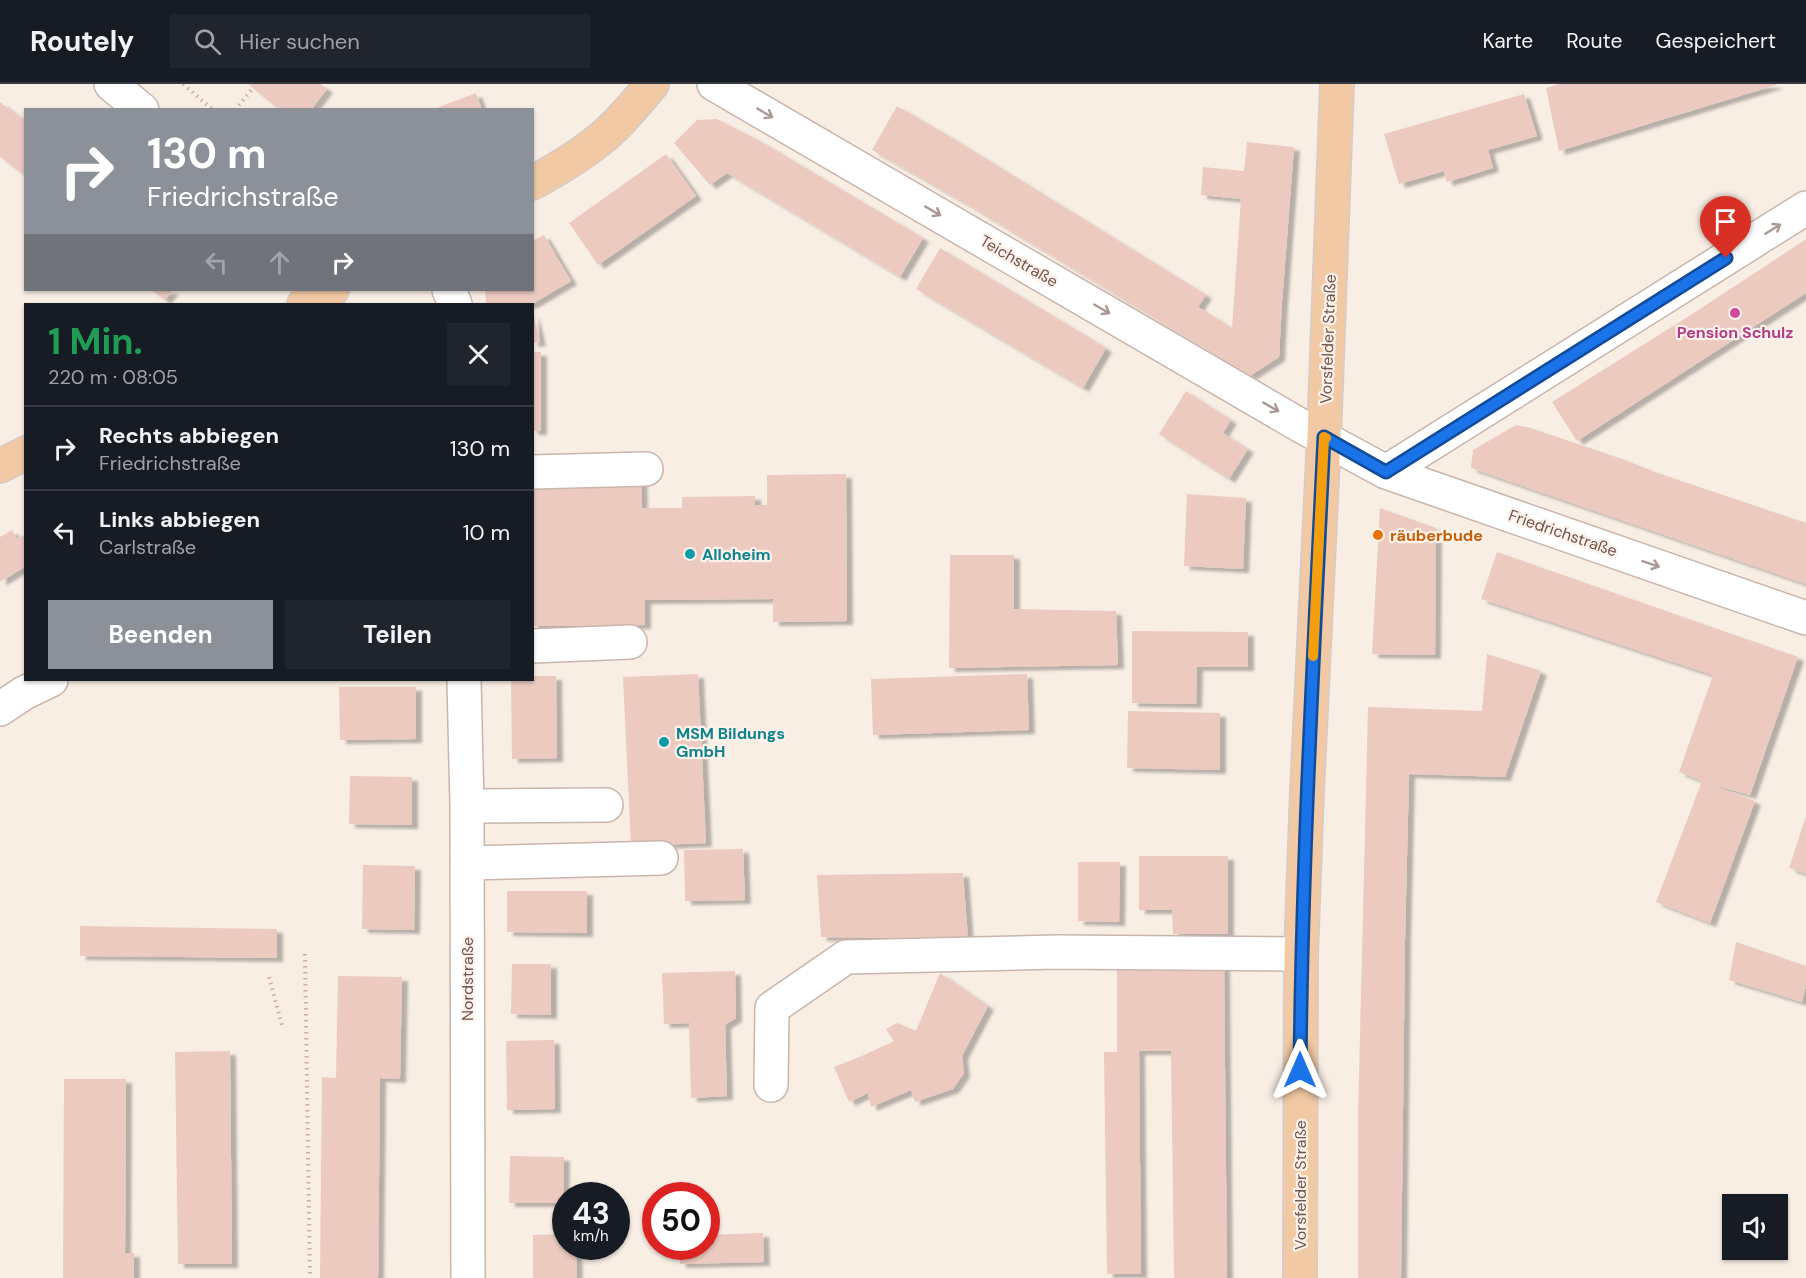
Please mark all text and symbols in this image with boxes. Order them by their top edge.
search box [170,14,590,68]
text: Routely [30,23,134,60]
icon: search [191,25,224,58]
text: Hier suchen [239,27,360,56]
text: Karte [1482,27,1533,55]
text: Route [1566,27,1622,55]
text: Gespeichert [1655,27,1776,55]
one-way arrow [756,108,773,120]
text: 130 m [147,126,267,181]
icon: right [48,132,126,210]
text: Friedrichstraße [147,179,339,214]
pin [1700,196,1751,258]
icon: arrive [1709,205,1742,238]
one-way arrow [924,206,941,218]
one-way arrow [1764,222,1781,234]
street label: Teichstraße [976,230,1062,292]
icon: left [200,246,233,279]
icon: ahead [263,246,296,279]
icon: right [326,246,359,279]
street label: Vorsfelder Straße [1315,274,1341,404]
one-way arrow [1093,304,1110,316]
marker: Pension Schulz [1728,306,1742,320]
text: 1 Min. [48,318,143,365]
place label: Pension Schulz [1677,322,1793,343]
button: close [447,323,510,386]
text: 220 m · 08:05 [48,364,178,390]
one-way arrow [1262,402,1279,414]
text: Rechts abbiegen [99,421,279,450]
icon: right [48,432,81,465]
text: 130 m [450,434,510,463]
text: Friedrichstraße [99,450,241,476]
text: Links abbiegen [99,505,260,534]
street label: Friedrichstraße [1506,505,1620,561]
icon: left [48,516,81,549]
text: 10 m [463,518,510,547]
place label: räuberbude [1390,525,1483,546]
marker: räuberbude [1371,528,1385,542]
text: Carlstraße [99,534,196,560]
place label: Alloheim [702,544,771,565]
marker: Alloheim [683,547,697,561]
one-way arrow [1642,559,1660,570]
button: Beenden [48,600,273,669]
button: Teilen [285,600,510,669]
place label: MSM Bildungs GmbH [676,723,785,762]
marker: MSM Bildungs GmbH [657,735,671,749]
street label: Nordstraße [457,937,478,1021]
position arrow [1268,1038,1332,1102]
street label: Vorsfelder Straße [1290,1120,1311,1250]
speed limit sign: 50 [642,1182,720,1260]
text: 43 [572,1194,610,1233]
map controls [1722,1194,1788,1260]
button: sound [1722,1194,1788,1260]
text: km/h [573,1226,609,1246]

